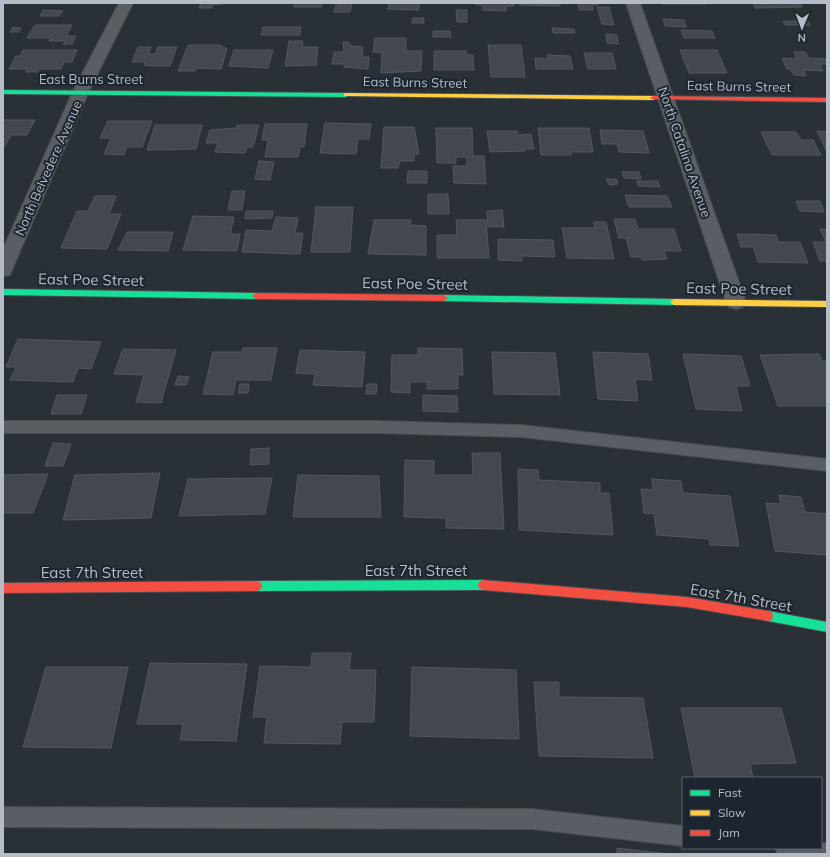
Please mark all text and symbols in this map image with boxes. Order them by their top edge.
north arrow [782,8,822,48]
text: N [798,31,806,45]
street label: East Burns Street [39,71,144,87]
street label: East Burns Street [363,73,468,91]
street label: East Burns Street [687,77,792,95]
street label: North Catalina Avenue [655,85,715,219]
street label: North Belvedere Avenue [11,98,85,238]
street label: East Poe Street [38,269,144,290]
street label: East Poe Street [362,273,468,294]
street label: East Poe Street [686,278,792,299]
street label: East 7th Street [365,561,467,580]
street label: East 7th Street [41,563,143,582]
street label: East 7th Street [689,579,793,616]
legend [682,777,822,849]
text: Fast [718,785,742,800]
text: Slow [718,805,746,820]
text: Jam [718,825,740,840]

